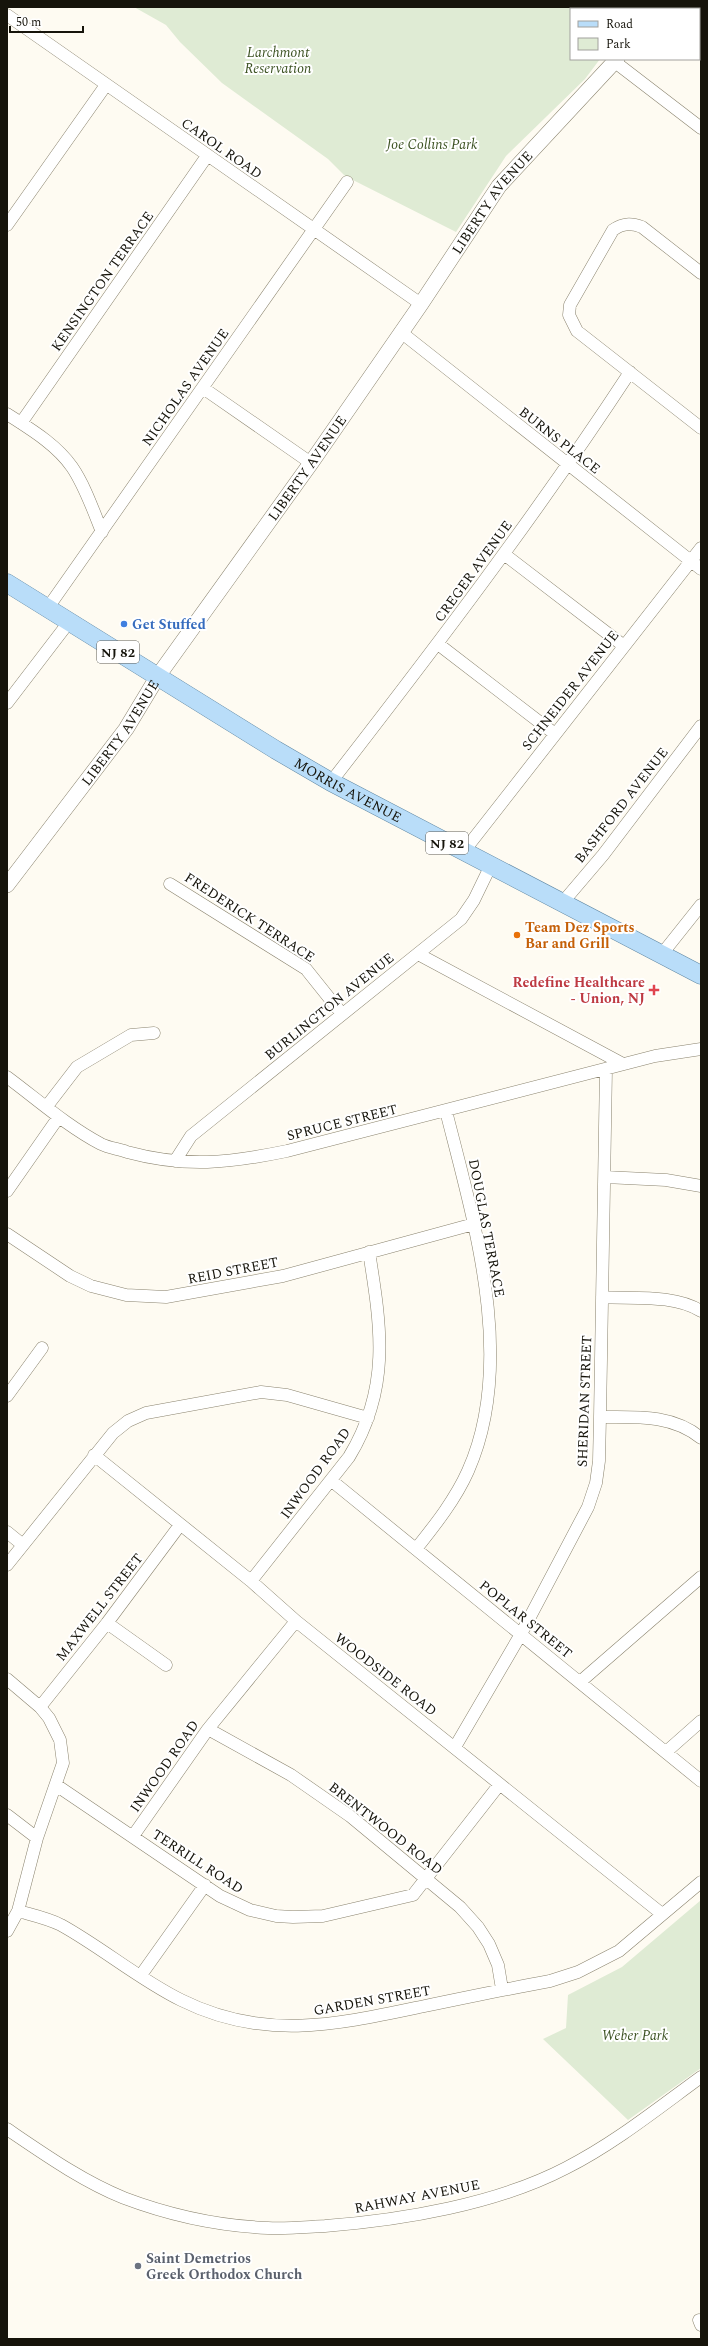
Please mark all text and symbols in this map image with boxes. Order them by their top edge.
scale bar [10,8,83,34]
legend [570,8,700,60]
text: 50 m [16,13,41,32]
text: Road [606,15,633,34]
text: Park [606,35,631,54]
park label: Larchmont Reservation [245,42,312,79]
street label: CAROL ROAD [177,113,267,184]
park label: Joe Collins Park [385,134,478,155]
street label: LIBERTY AVENUE [447,146,538,259]
street label: KENSINGTON TERRACE [46,207,159,356]
street label: NICHOLAS AVENUE [137,324,234,450]
street label: BURNS PLACE [514,402,605,479]
street label: LIBERTY AVENUE [263,411,352,525]
street label: CREGER AVENUE [429,516,518,627]
place label: Get Stuffed [132,614,206,635]
marker: Get Stuffed [119,619,129,629]
street label: SCHNEIDER AVENUE [517,626,624,755]
road number: NJ 82 [97,641,139,663]
street label: LIBERTY AVENUE [76,676,165,790]
street label: BASHFORD AVENUE [569,743,673,868]
street label: MORRIS AVENUE [290,753,405,828]
road number: NJ 82 [426,832,468,854]
street label: FREDERICK TERRACE [180,867,319,968]
place label: Team Dez Sports Bar and Grill [525,917,635,954]
marker: Team Dez Sports Bar and Grill [512,930,522,940]
street label: BURLINGTON AVENUE [260,947,399,1065]
place label: Redefine Healthcare - Union, NJ [512,972,645,1009]
marker: Redefine Healthcare - Union, NJ [648,984,660,996]
street label: SPRUCE STREET [285,1099,400,1146]
street label: DOUGLAS TERRACE [463,1157,510,1299]
street label: REID STREET [186,1251,280,1290]
street label: SHERIDAN STREET [572,1335,597,1467]
street label: INWOOD ROAD [275,1423,356,1523]
street label: MAXWELL STREET [51,1549,148,1666]
street label: POPLAR STREET [474,1575,577,1664]
street label: WOODSIDE ROAD [330,1628,441,1721]
street label: INWOOD ROAD [125,1716,204,1817]
street label: BRENTWOOD ROAD [324,1777,447,1880]
street label: TERRILL ROAD [148,1824,248,1899]
street label: GARDEN STREET [312,1980,432,2021]
park label: Weber Park [602,2025,669,2046]
street label: RAHWAY AVENUE [353,2174,482,2219]
place label: Saint Demetrios Greek Orthodox Church [146,2248,303,2285]
marker: Saint Demetrios Greek Orthodox Church [133,2261,143,2271]

